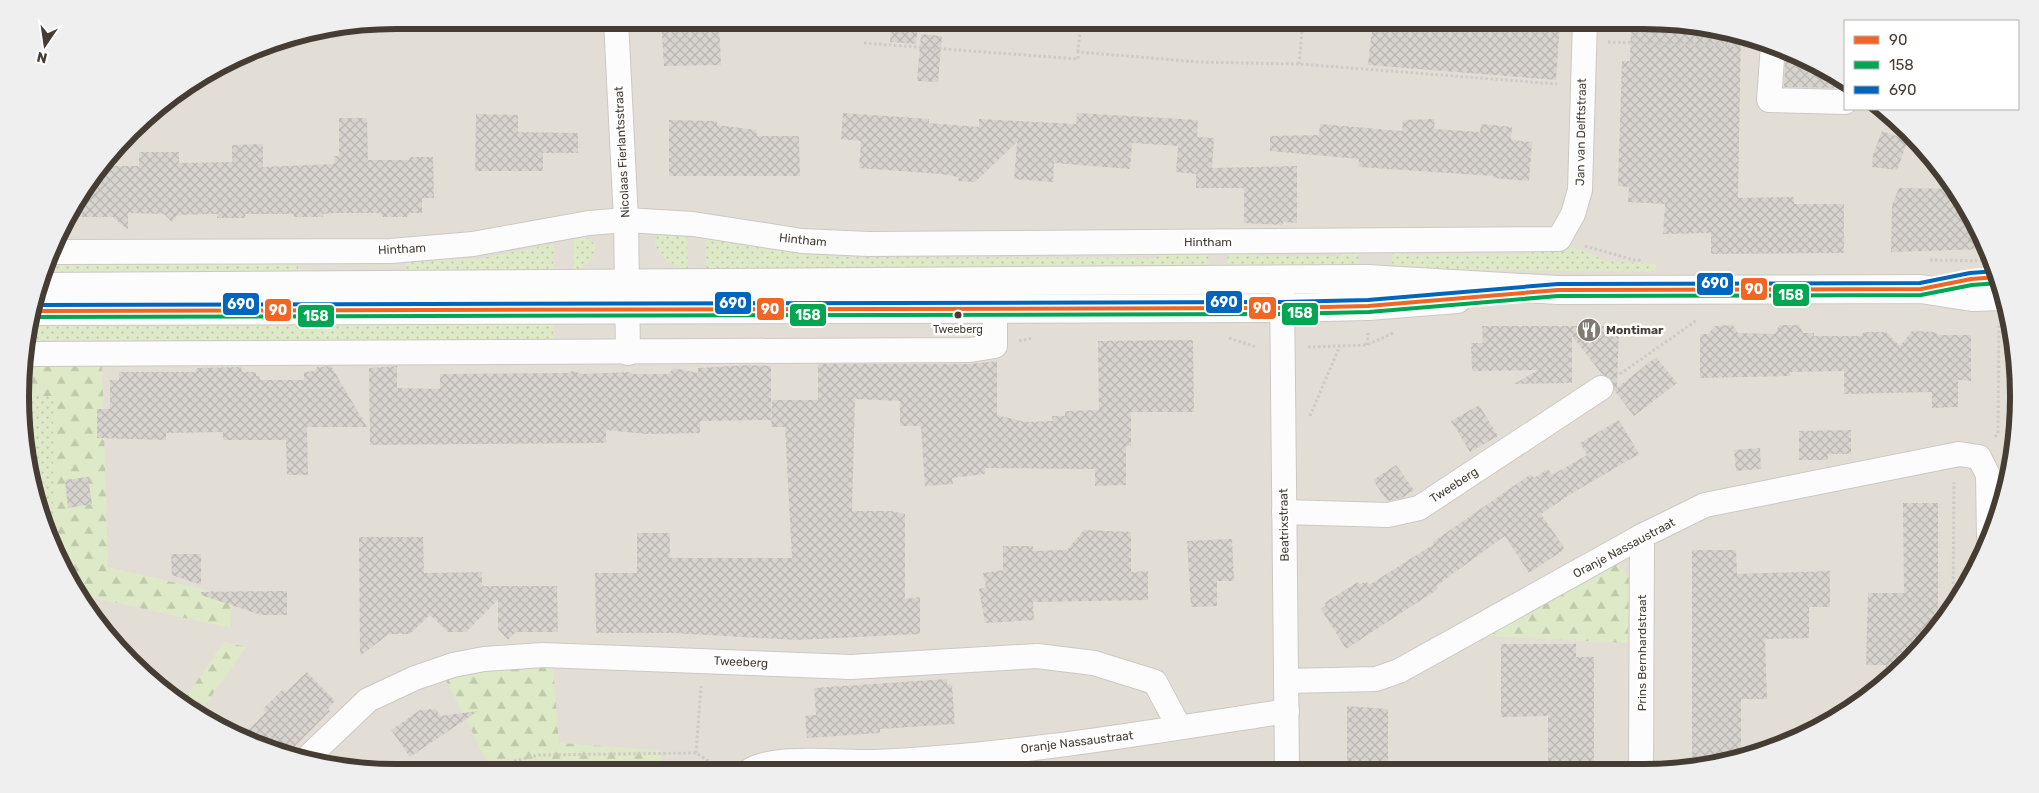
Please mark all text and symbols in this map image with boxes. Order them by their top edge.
north arrow [20,20,70,70]
legend [1844,20,2019,110]
text: 90 [1889,31,1907,49]
text: N [35,48,49,67]
text: 158 [1889,56,1914,74]
street label: Jan van Delftstraat [1573,78,1589,186]
text: 690 [1889,81,1916,99]
street label: Nicolaas Fierlantsstraat [612,85,632,218]
street label: Hintham [778,231,828,249]
street label: Hintham [1184,235,1232,249]
street label: Hintham [378,241,426,257]
line badge: 690 [1696,272,1734,296]
text: 690 [1701,275,1729,292]
line badge: 90 [1740,277,1768,301]
text: 90 [1745,281,1763,298]
line badge: 158 [1772,283,1810,307]
text: 158 [1778,287,1804,304]
line badge: 690 [1205,290,1243,314]
line badge: 690 [714,291,752,315]
line badge: 690 [222,292,260,316]
text: 690 [1210,294,1238,311]
text: 690 [719,295,747,312]
text: 690 [227,296,255,313]
line badge: 90 [1248,296,1277,320]
line badge: 90 [756,297,785,321]
line badge: 90 [264,298,292,322]
text: 90 [1253,300,1271,317]
text: 90 [761,301,779,318]
text: 90 [269,302,287,319]
line badge: 158 [1281,302,1319,326]
line badge: 158 [789,303,827,327]
line badge: 158 [297,304,335,328]
text: 158 [1287,305,1313,322]
text: 158 [795,307,821,324]
text: 158 [303,308,329,325]
marker: Tweeberg [953,310,963,320]
restaurant icon: Montimar [1576,317,1602,343]
place label: Tweeberg [933,323,983,336]
place label: Montimar [1606,323,1664,337]
street label: Tweeberg [1427,464,1481,506]
street label: Beatrixstraat [1276,488,1292,562]
street label: Oranje Nassaustraat [1571,515,1678,581]
street label: Prins Bernhardstraat [1635,594,1649,711]
street label: Tweeberg [713,654,769,670]
street label: Oranje Nassaustraat [1020,728,1134,756]

